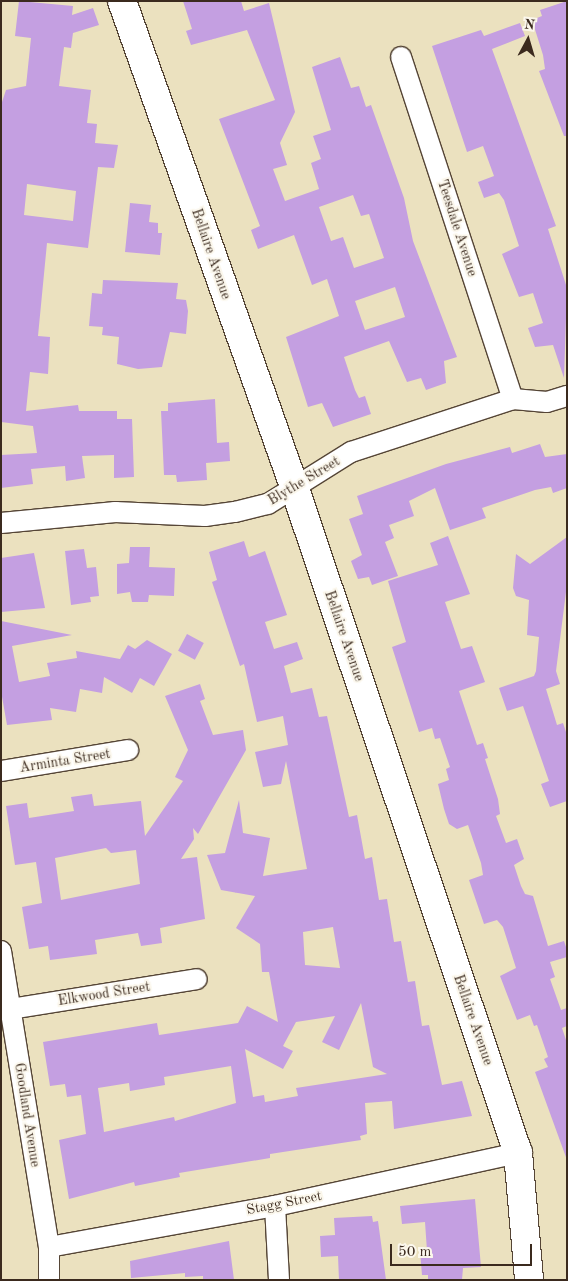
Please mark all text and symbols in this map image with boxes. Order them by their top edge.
north arrow [503,15,553,65]
text: N [524,18,536,33]
street label: Teesdale Avenue [433,177,481,279]
street label: Bellaire Avenue [188,206,234,302]
street label: Blythe Street [265,453,343,509]
street label: Bellaire Avenue [321,588,367,684]
street label: Arminta Street [18,746,112,776]
street label: Bellaire Avenue [450,972,496,1068]
street label: Elkwood Street [57,978,151,1010]
street label: Goodland Avenue [10,1062,44,1168]
street label: Stagg Street [245,1187,323,1219]
scale bar [393,1234,536,1266]
text: 50 m [398,1245,432,1260]

